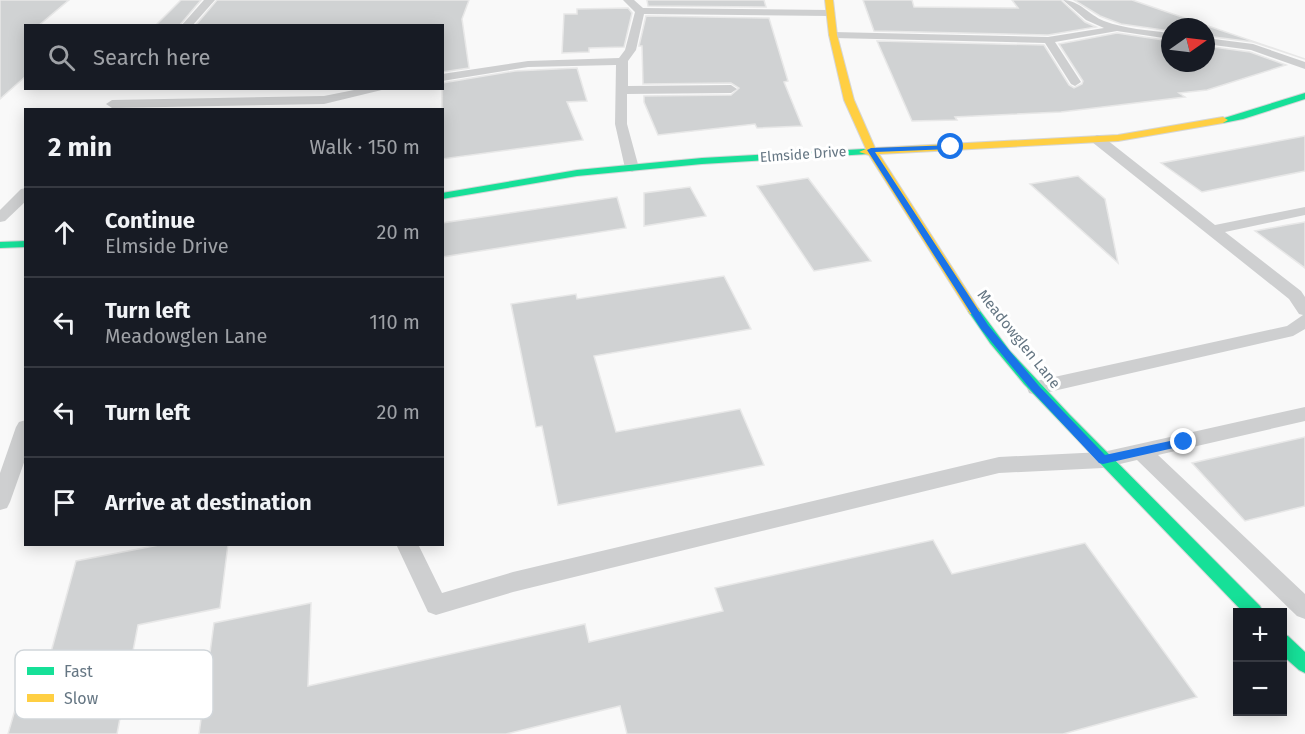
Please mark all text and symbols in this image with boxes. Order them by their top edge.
north arrow [1161,18,1215,72]
search box [24,24,444,90]
icon: search [45,41,78,74]
text: Search here [93,44,211,71]
text: 2 min [48,132,112,163]
route start [937,133,963,159]
text: Walk · 150 m [310,135,420,159]
street label: Elmside Drive [759,143,847,166]
text: Continue [105,207,195,234]
icon: ahead [48,216,81,249]
text: 20 m [377,220,420,244]
text: Elmside Drive [105,234,229,258]
street label: Meadowglen Lane [974,286,1064,392]
text: Turn left [105,297,190,324]
icon: left [48,306,81,339]
text: 110 m [369,310,420,334]
text: Meadowglen Lane [105,324,267,348]
icon: left [48,396,81,429]
text: Turn left [105,399,190,426]
text: 20 m [377,400,420,424]
route end [1170,428,1196,454]
icon: arrive [48,486,81,519]
text: Arrive at destination [105,489,312,516]
map controls [1233,608,1287,716]
button: + [1233,608,1287,662]
legend [15,650,213,719]
text: Fast [64,662,93,681]
button: − [1233,662,1287,716]
text: Slow [64,689,99,708]

